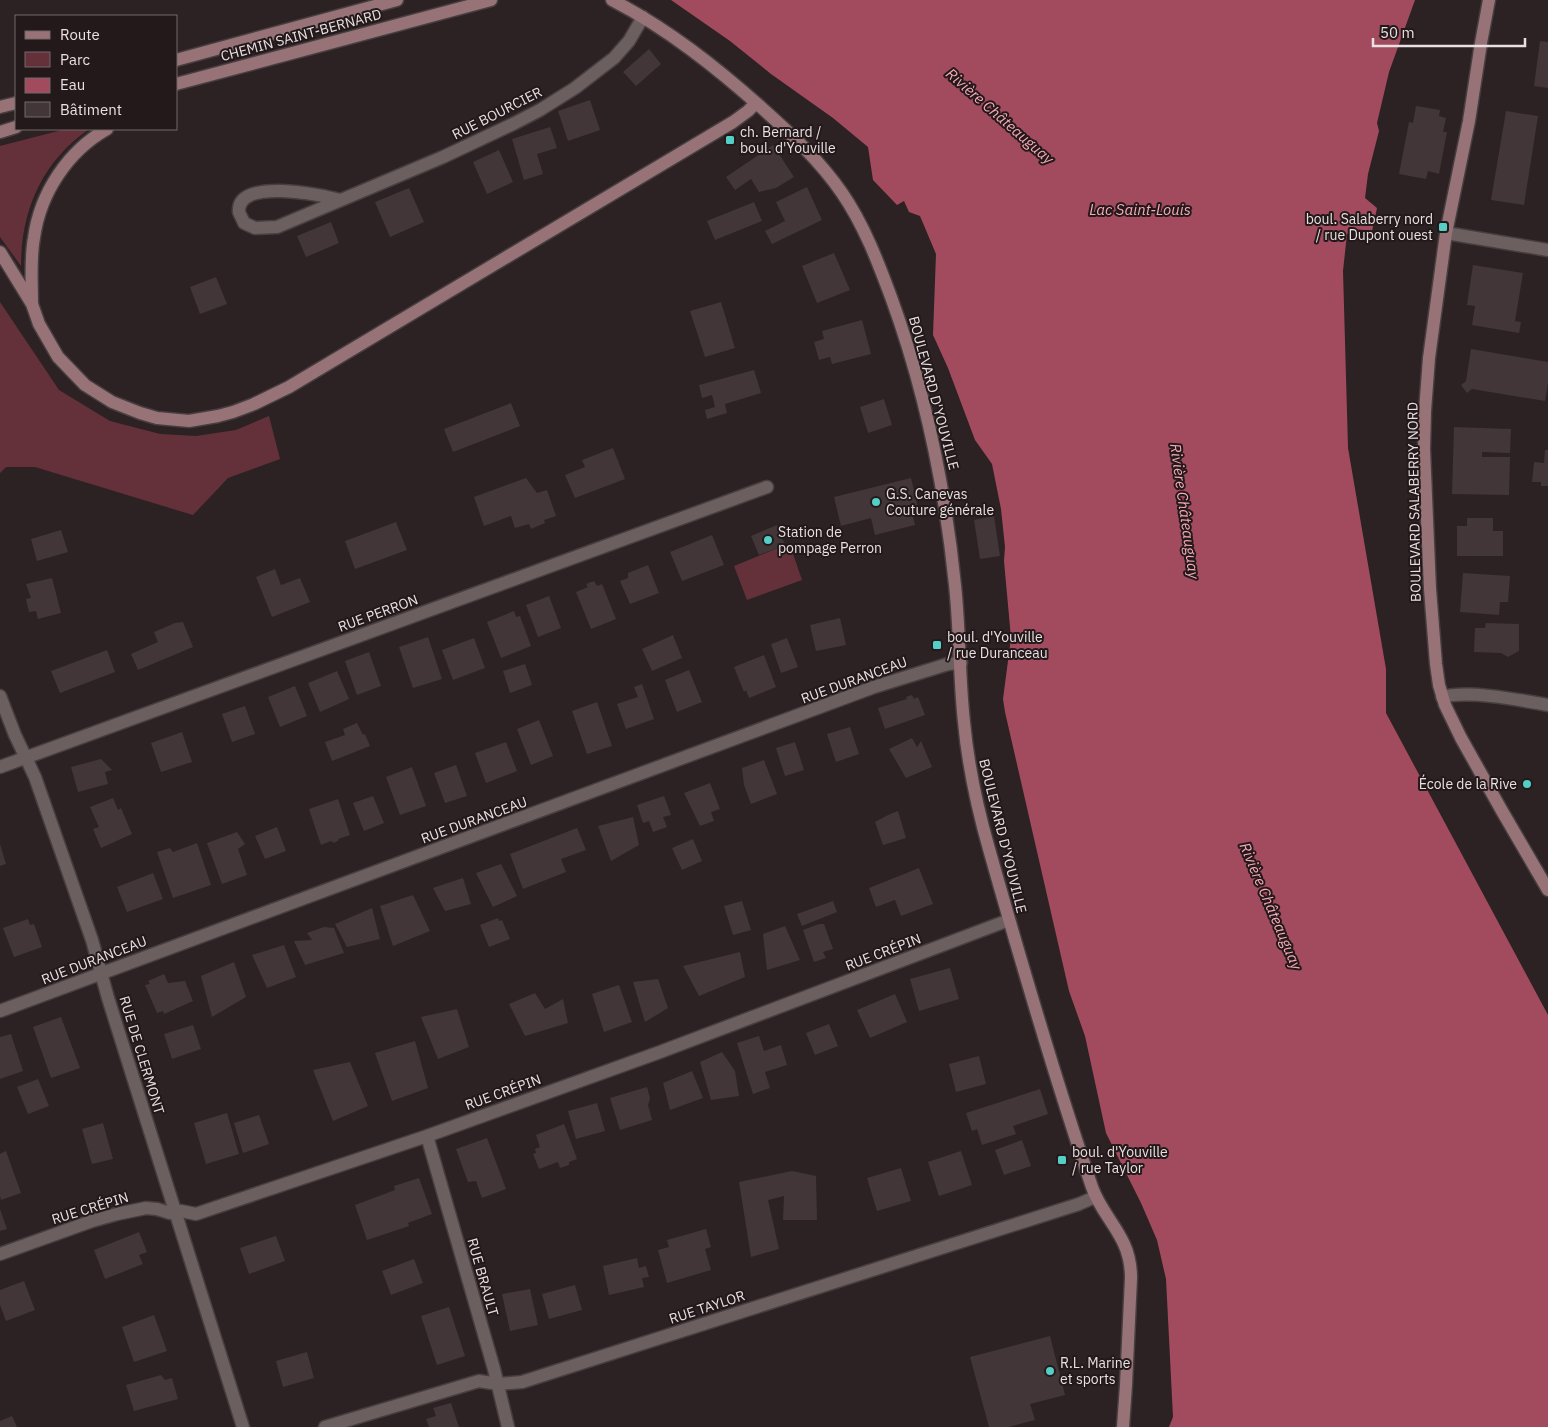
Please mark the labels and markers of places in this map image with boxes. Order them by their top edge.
place label: ch. Bernard / boul. d'Youville [740,123,836,157]
marker: ch. Bernard / boul. d'Youville [724,134,736,146]
place label: boul. Salaberry nord / rue Dupont ouest [1306,210,1433,244]
marker: boul. Salaberry nord / rue Dupont ouest [1437,221,1449,233]
place label: G.S. Canevas Couture générale [886,485,994,519]
marker: G.S. Canevas Couture générale [870,496,882,508]
place label: Station de pompage Perron [778,523,882,557]
marker: Station de pompage Perron [762,534,774,546]
place label: boul. d'Youville / rue Duranceau [947,628,1048,662]
marker: boul. d'Youville / rue Duranceau [931,639,943,651]
place label: École de la Rive [1419,774,1517,793]
marker: École de la Rive [1521,778,1533,790]
place label: boul. d'Youville / rue Taylor [1072,1143,1168,1177]
marker: boul. d'Youville / rue Taylor [1056,1154,1068,1166]
place label: R.L. Marine et sports [1060,1354,1131,1388]
marker: R.L. Marine et sports [1044,1365,1056,1377]

